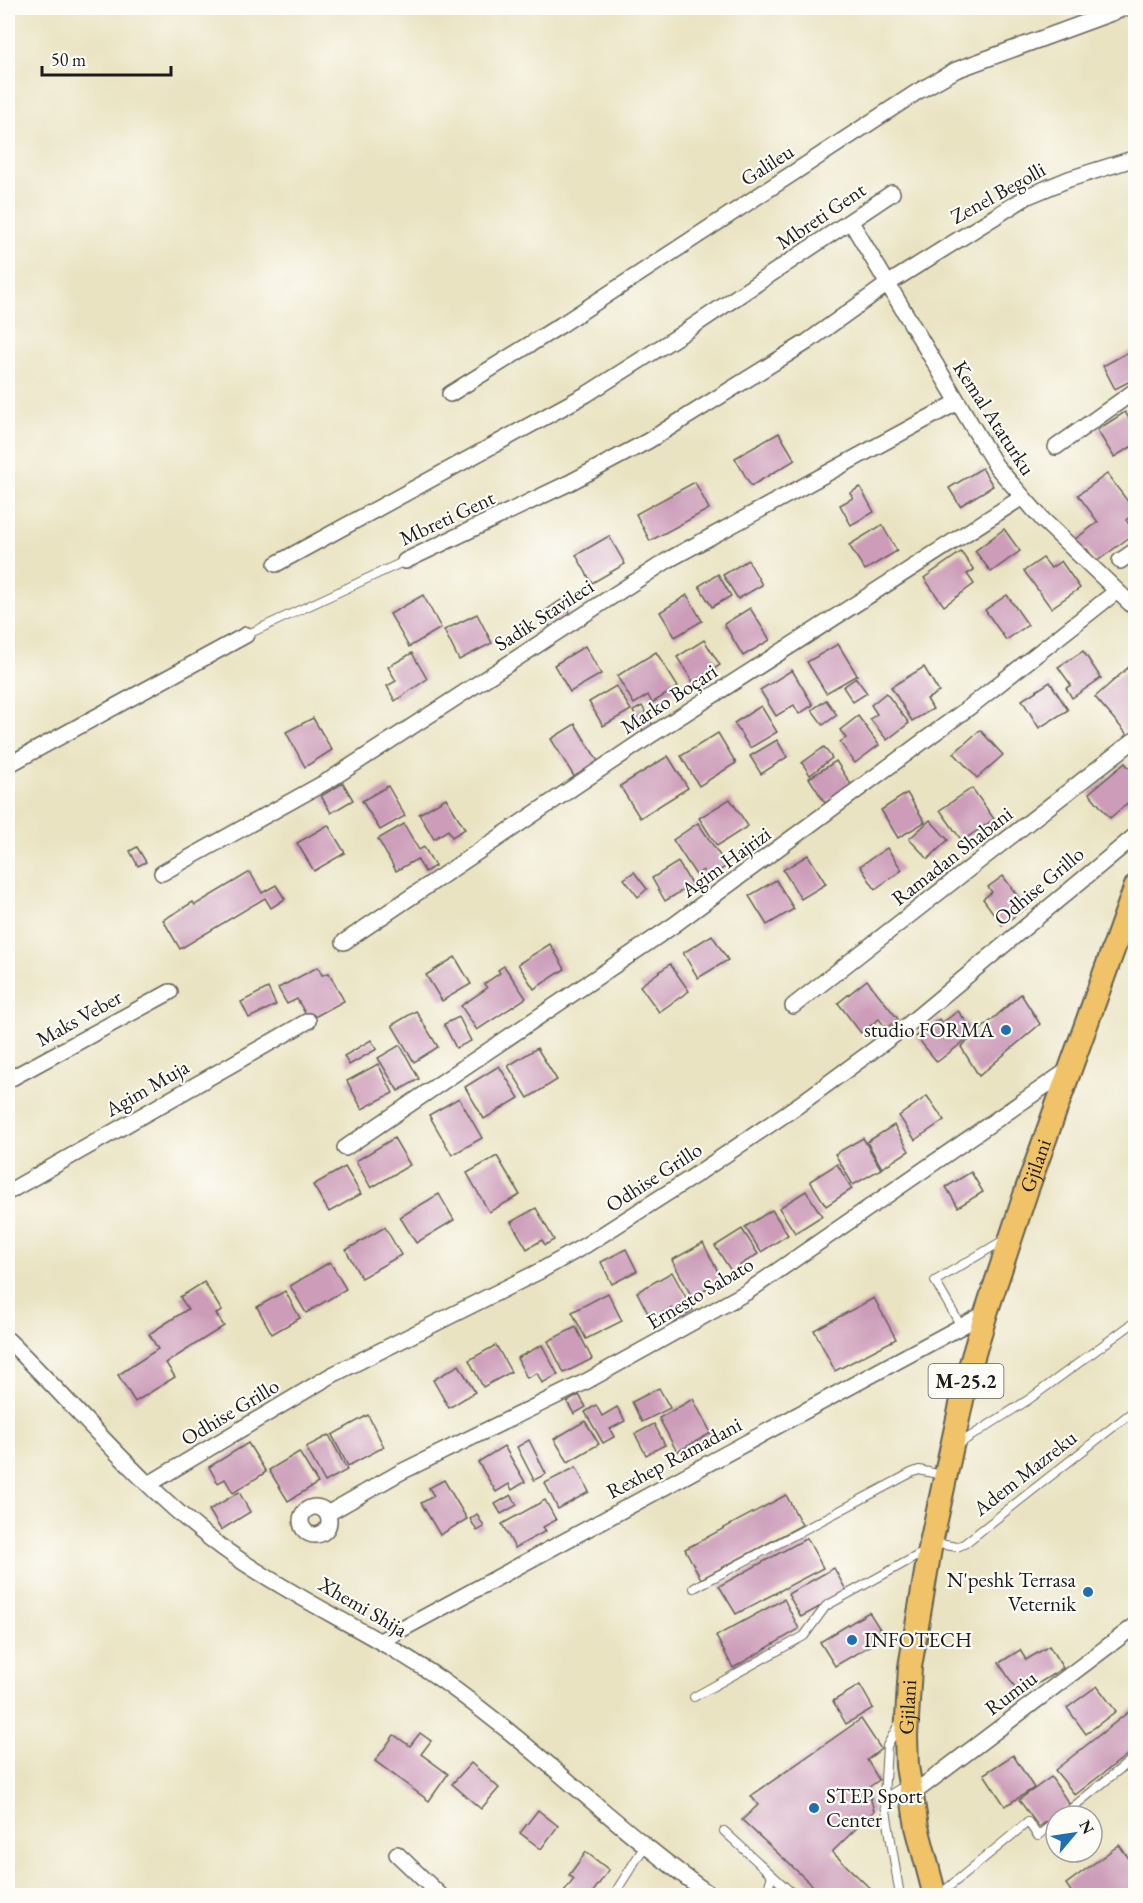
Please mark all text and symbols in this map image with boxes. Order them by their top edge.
scale bar [42,39,171,77]
text: 50 m [51,48,86,71]
street label: Galileu [735,137,798,192]
street label: Zenel Begolli [946,155,1050,230]
street label: Mbreti Gent [771,176,871,255]
street label: Kemal Ataturku [947,355,1042,480]
street label: Mbreti Gent [395,484,499,551]
street label: Sadik Stavileci [489,572,599,657]
street label: Marko Boçari [615,657,722,740]
street label: Ramadan Shabani [886,800,1018,911]
street label: Agim Hajrizi [675,820,776,904]
street label: Odhise Grillo [988,840,1089,931]
street label: Maks Veber [31,983,126,1052]
place label: studio FORMA [864,1016,994,1043]
marker: studio FORMA [999,1023,1013,1037]
street label: Agim Muja [99,1052,194,1123]
street label: Odhise Grillo [600,1135,707,1218]
street label: Gjilani [1013,1135,1057,1196]
street label: Ernesto Sabato [641,1250,758,1335]
road number: M-25.2 [928,1364,1004,1398]
street label: Odhise Grillo [176,1372,284,1451]
street label: Rexhep Ramadani [602,1411,746,1505]
street label: Adem Mazreku [967,1424,1082,1522]
place label: N'peshk Terrasa Veternik [947,1566,1077,1617]
street label: Xhemi Shija [313,1570,413,1643]
marker: N'peshk Terrasa Veternik [1081,1585,1095,1599]
place label: INFOTECH [864,1626,972,1653]
marker: INFOTECH [845,1633,859,1647]
street label: Rumiu [979,1664,1042,1721]
street label: Gjilani [892,1679,922,1735]
place label: STEP Sport Center [826,1782,923,1833]
marker: STEP Sport Center [807,1801,821,1815]
north arrow [1044,1804,1104,1864]
text: N [1074,1816,1099,1838]

